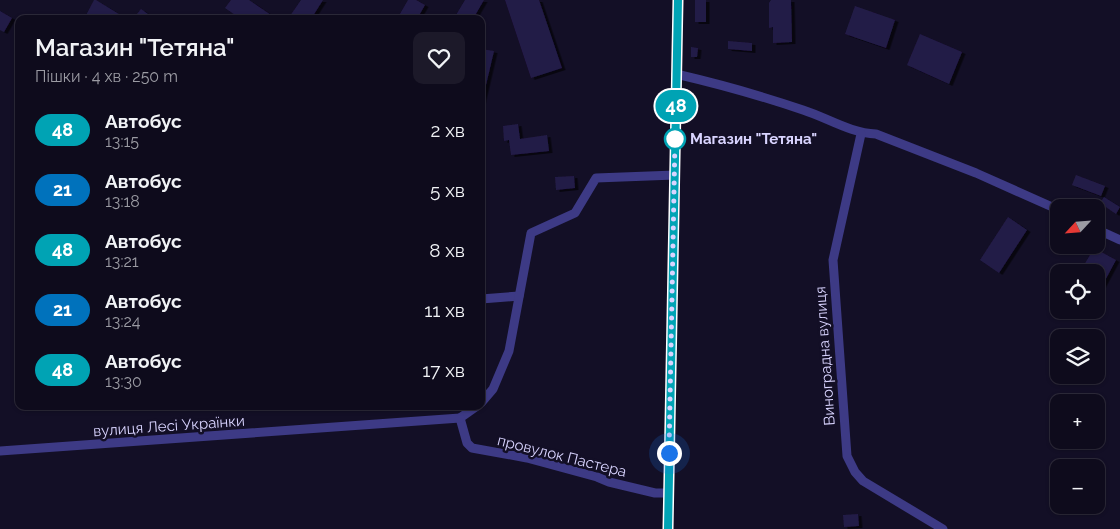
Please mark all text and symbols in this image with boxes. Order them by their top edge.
button: heart [413,32,465,84]
text: Магазин "Тетяна" [35,33,235,62]
text: Пішки · 4 хв · 250 m [35,67,178,86]
line badge: 48 [654,90,698,122]
text: 48 [665,95,687,116]
text: Автобус [105,110,182,132]
text: 48 [52,119,73,140]
text: 2 хв [431,119,465,141]
marker: Магазин "Тетяна" [664,128,686,150]
place label: Магазин "Тетяна" [690,130,817,148]
text: 13:15 [105,132,139,151]
text: Автобус [105,170,182,192]
text: 21 [53,179,72,200]
text: 5 хв [430,179,465,201]
text: 13:18 [105,192,140,211]
north arrow [1050,199,1105,254]
map controls [1050,199,1105,514]
text: Автобус [105,230,182,252]
text: 48 [52,239,73,260]
text: 8 хв [429,239,465,261]
text: 13:21 [105,252,139,271]
button: locate [1050,264,1105,319]
street label: Виноградна вулиця [811,286,839,426]
text: Автобус [105,290,182,312]
text: 21 [53,299,72,320]
text: 11 хв [424,299,465,321]
text: 13:24 [105,312,140,331]
button: layers [1050,329,1105,384]
text: Автобус [105,350,182,372]
text: 48 [52,359,73,380]
text: 17 хв [422,359,465,381]
text: 13:30 [105,372,142,391]
button: + [1050,394,1105,449]
street label: вулиця Лесі Українки [92,412,246,440]
street label: провулок Пастера [496,431,628,481]
your location [657,441,682,466]
button: − [1050,459,1105,514]

